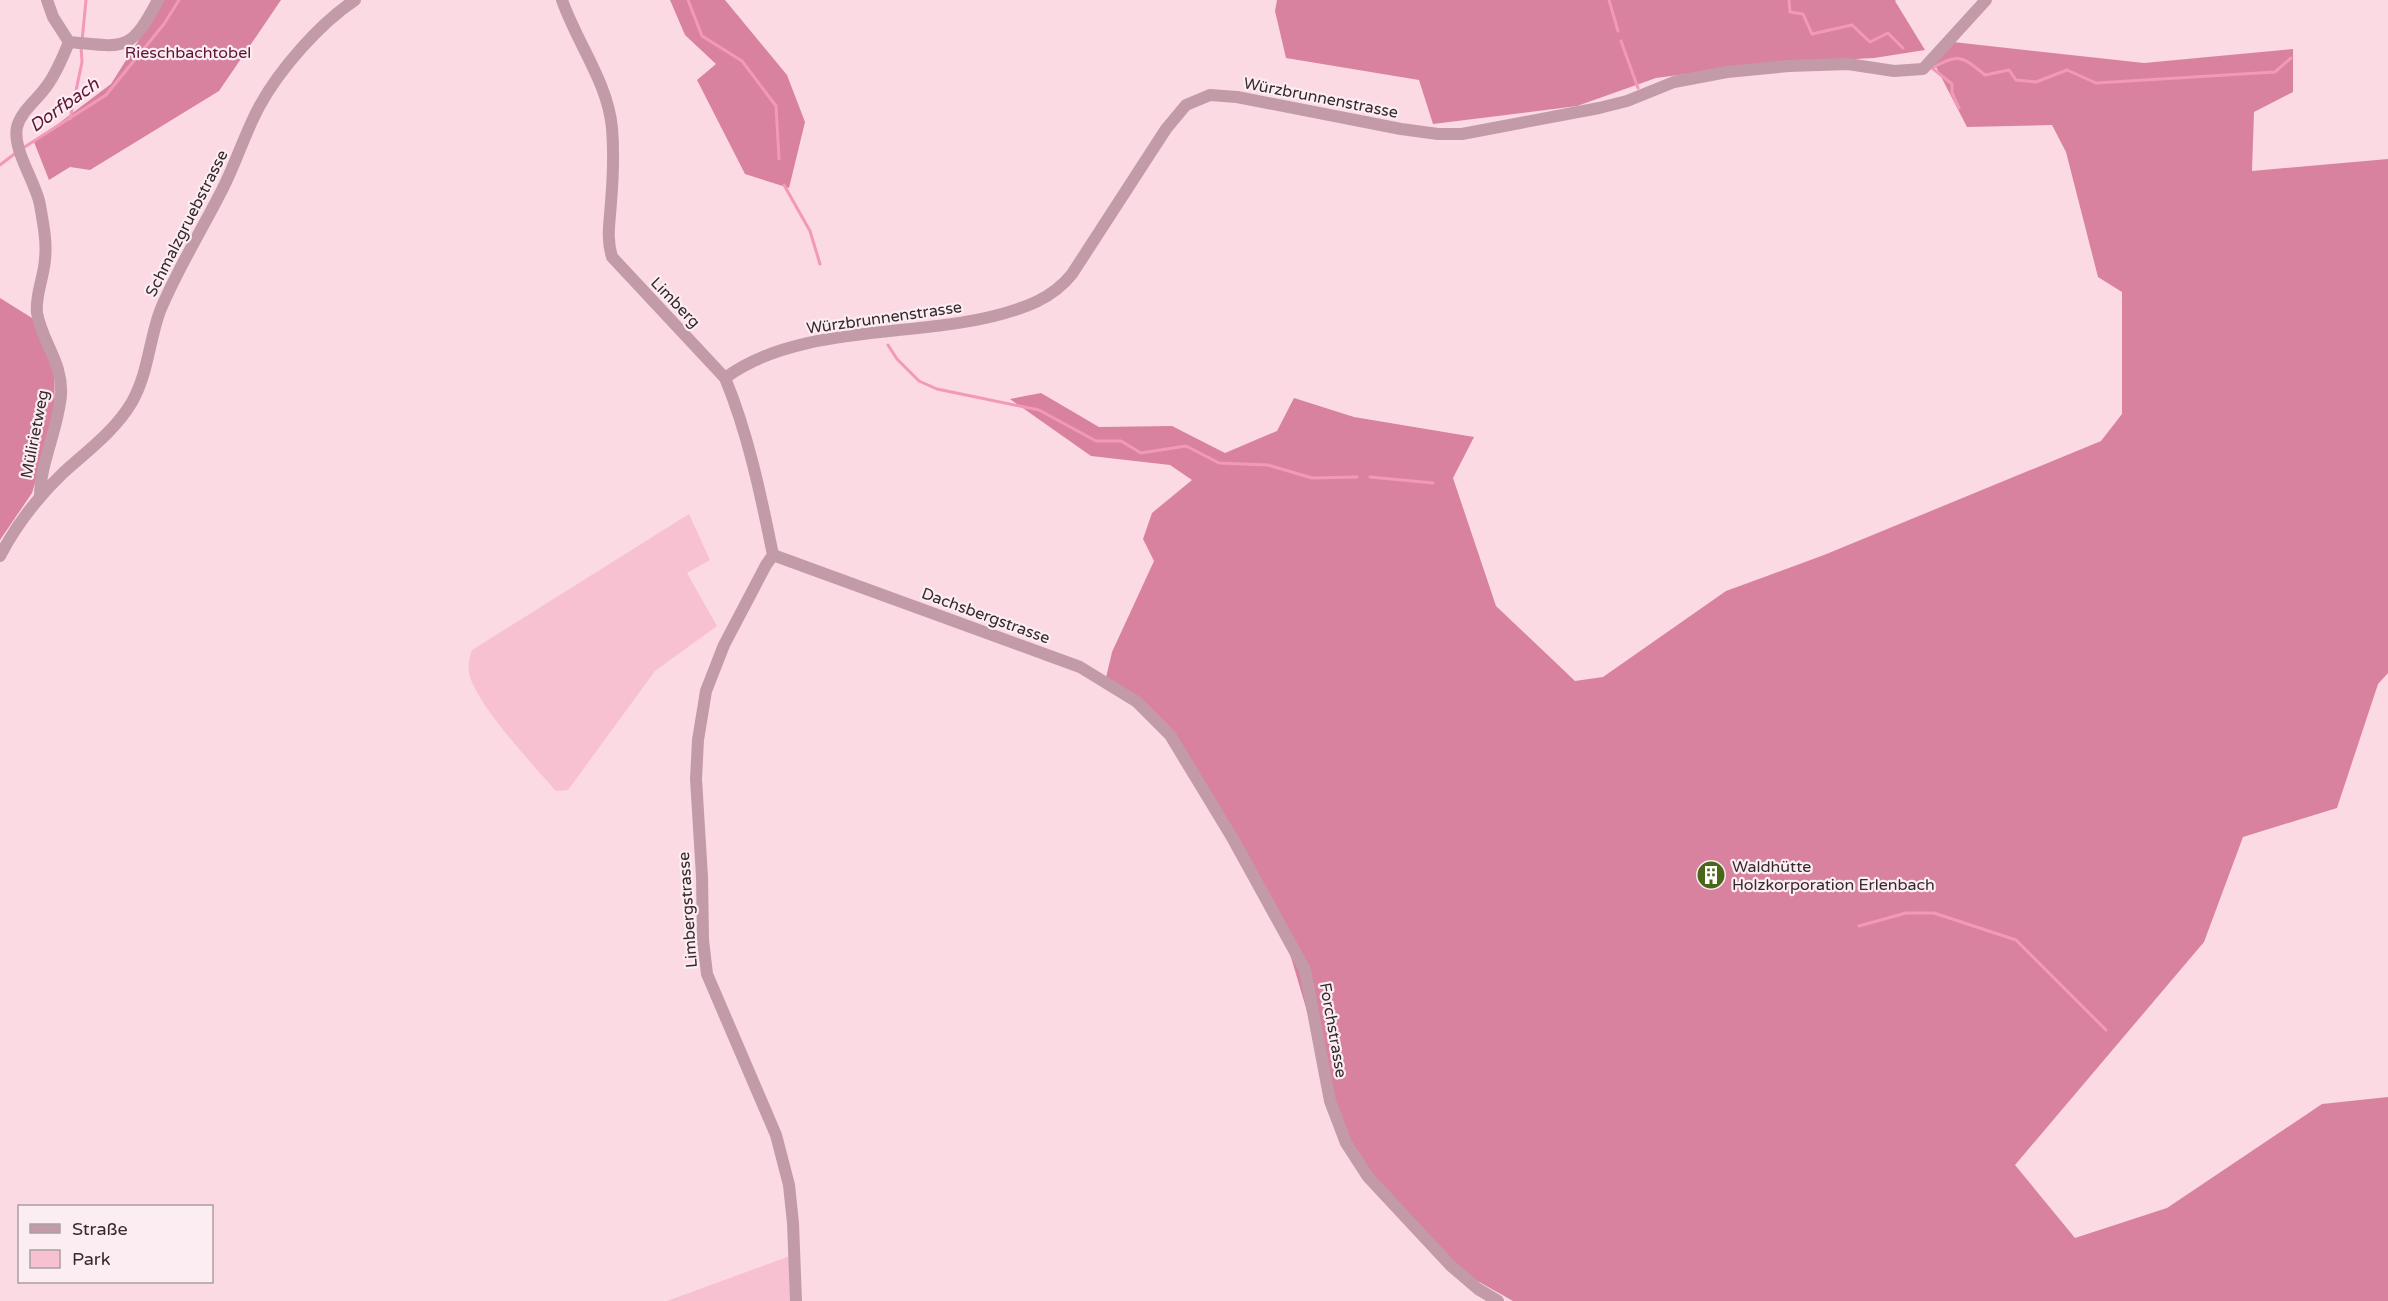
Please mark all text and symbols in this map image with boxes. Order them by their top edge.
park label: Rieschbachtobel [125,43,251,63]
water label: Dorfbach [25,72,104,137]
street label: Würzbrunnenstrasse [1242,73,1400,123]
street label: Schmalzgruebstrasse [141,147,233,300]
street label: Limberg [646,273,704,332]
street label: Würzbrunnenstrasse [805,297,963,339]
street label: Mülirietweg [17,388,53,480]
street label: Dachsbergstrasse [919,583,1053,648]
street label: Limbergstrasse [674,851,702,969]
place label: Waldhütte Holzkorporation Erlenbach [1732,857,1935,895]
building icon: Waldhütte Holzkorporation Erlenbach [1695,859,1727,891]
street label: Forchstrasse [1315,981,1351,1079]
legend [18,1205,213,1283]
text: Straße [72,1218,128,1240]
text: Park [72,1248,111,1270]

